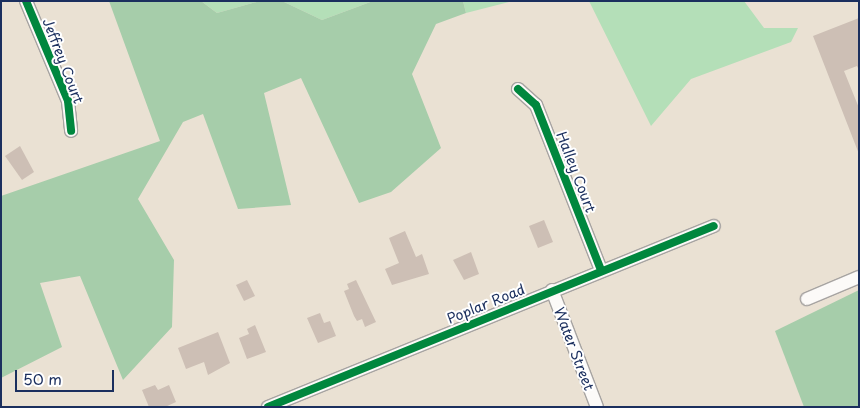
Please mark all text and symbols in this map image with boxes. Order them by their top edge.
street label: Jeffrey Court [39,16,87,106]
street label: Halley Court [553,129,599,215]
street label: Poplar Road [445,281,527,327]
street label: Water Street [550,305,598,393]
scale bar [18,360,116,392]
text: 50 m [23,367,62,390]

